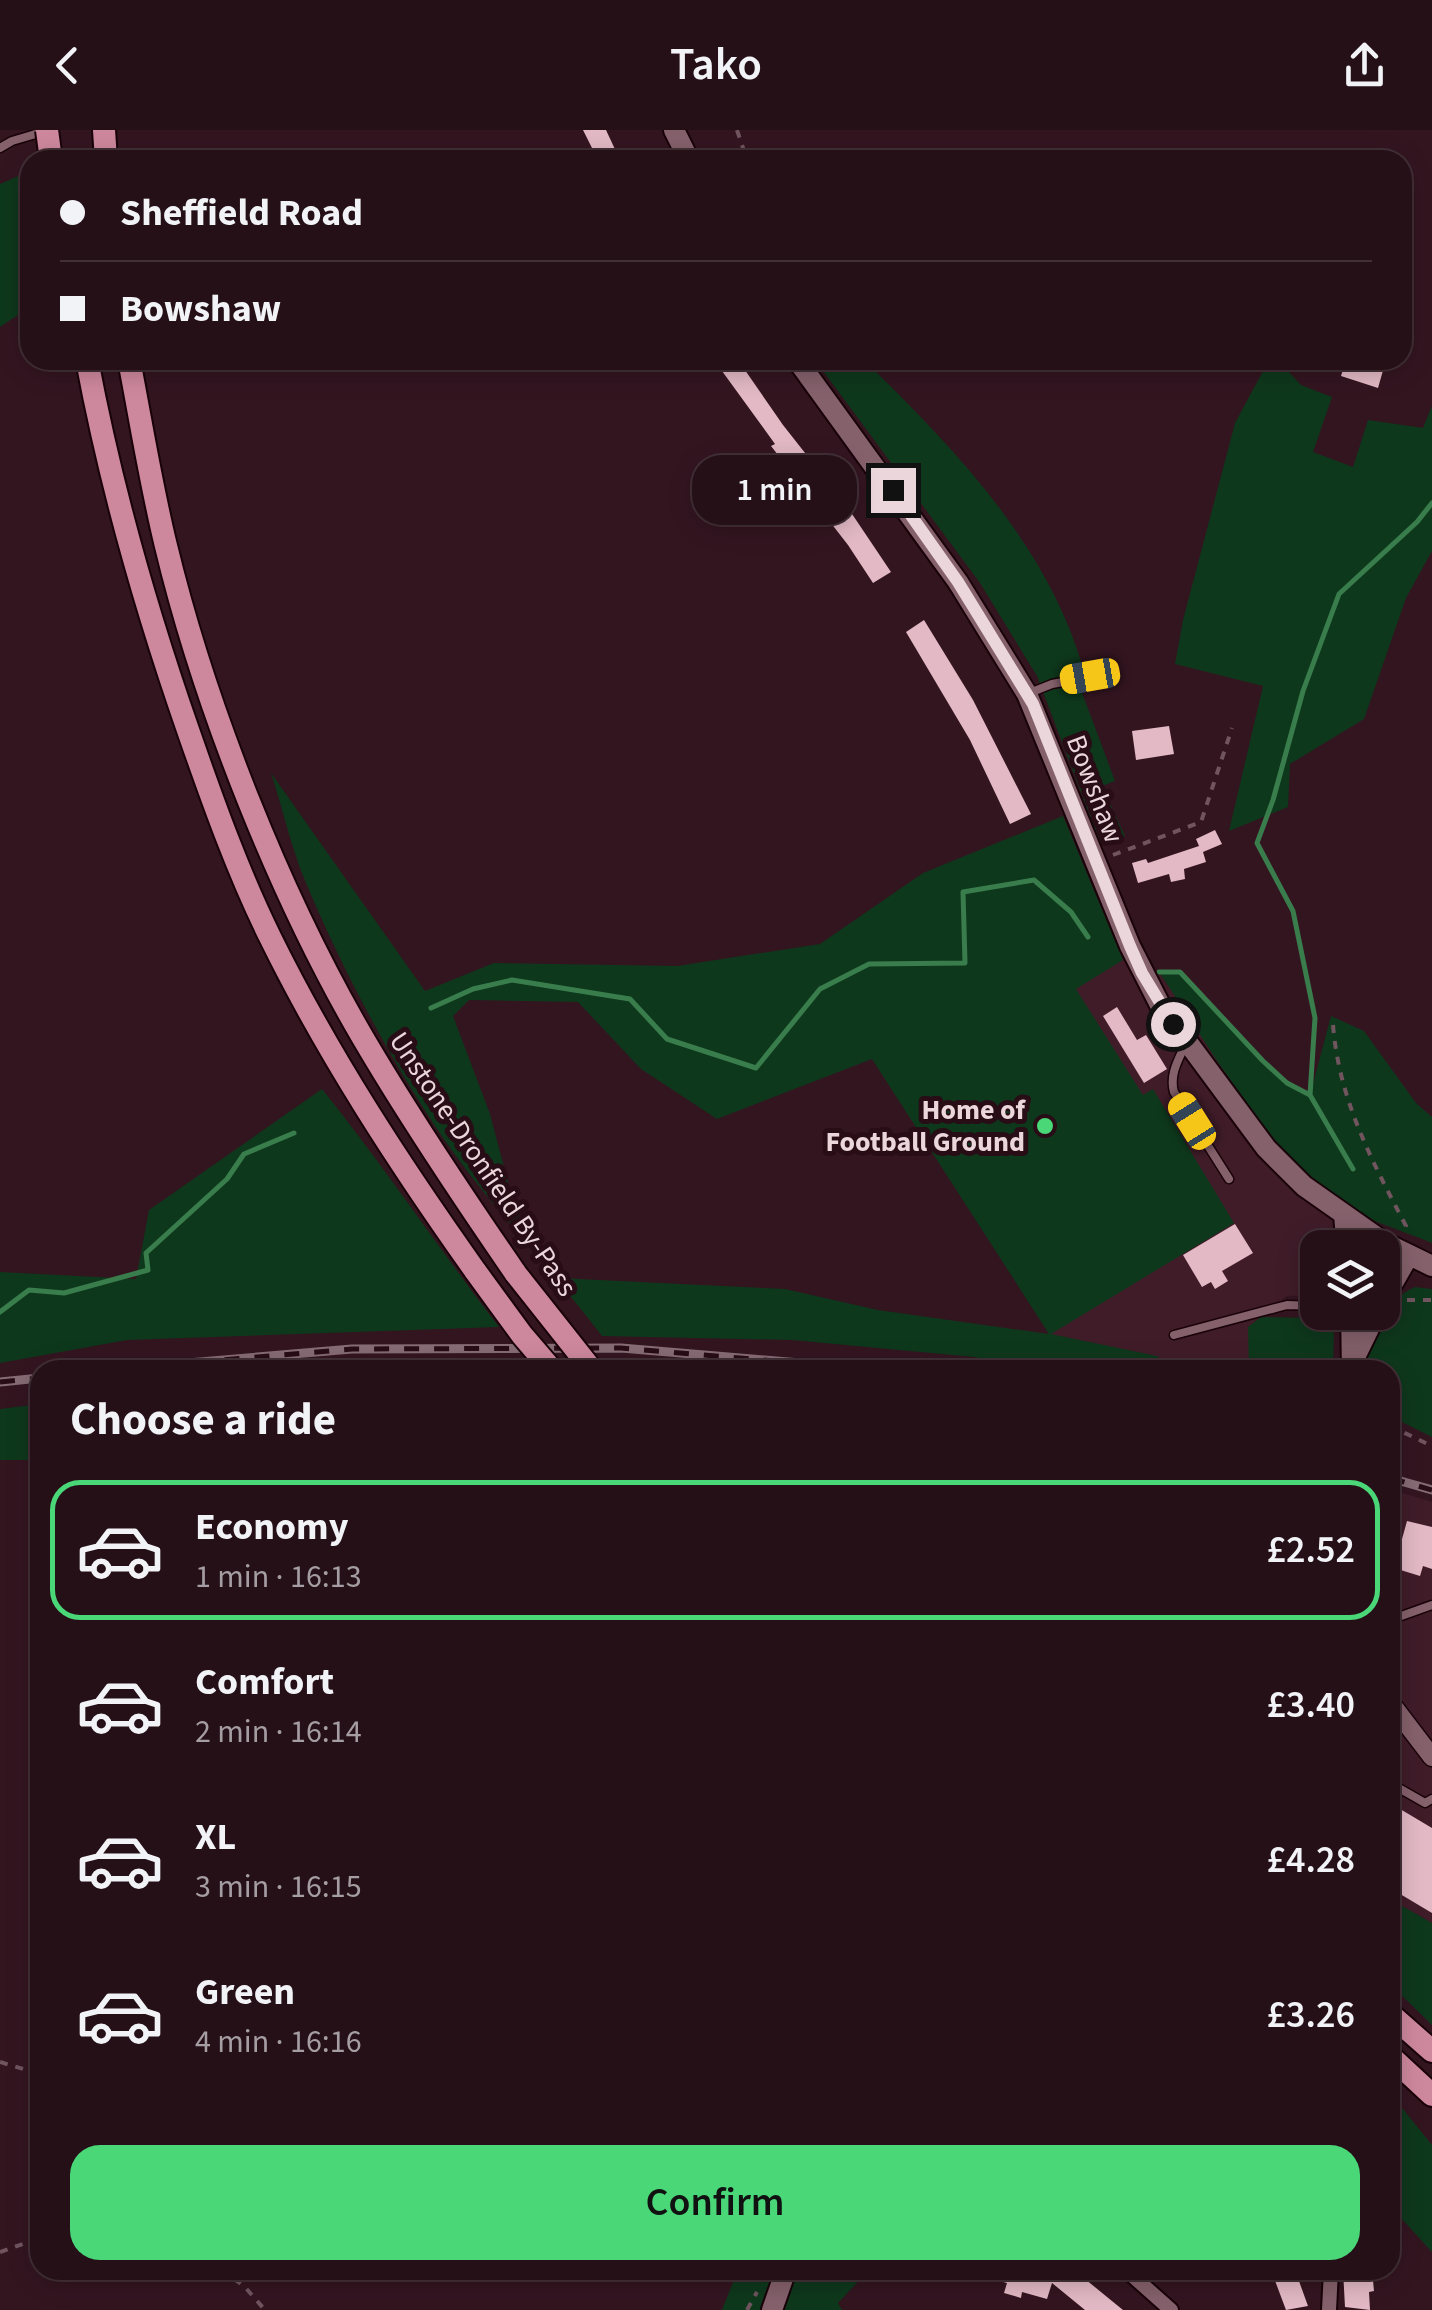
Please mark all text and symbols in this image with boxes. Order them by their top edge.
text: Tako [670,33,762,97]
icon: back [40,38,95,93]
icon: share [1337,38,1392,93]
text: Sheffield Road [120,186,363,240]
text: Bowshaw [120,282,281,336]
callout: 1 min [693,455,858,525]
text: 1 min [736,467,813,513]
route end [871,468,916,513]
car [1058,656,1122,696]
street label: Bowshaw [1056,729,1134,849]
route start [1151,1002,1196,1047]
street label: Unstone-Dronfield By-Pass [379,1024,587,1304]
car [1163,1088,1221,1154]
place label: Home of Football Ground [825,1090,1026,1162]
marker: Home of Football Ground [1034,1115,1056,1137]
map controls [1300,1230,1400,1330]
button: layers [1300,1230,1400,1330]
text: Choose a ride [70,1388,336,1452]
text: Economy [195,1500,348,1554]
icon: car [75,1505,165,1595]
text: £2.52 [1267,1523,1355,1577]
text: 1 min · 16:13 [195,1554,362,1600]
text: Comfort [195,1655,334,1709]
icon: car [75,1660,165,1750]
text: £3.40 [1267,1678,1355,1732]
text: 2 min · 16:14 [195,1709,362,1755]
text: XL [195,1810,236,1864]
icon: car [75,1815,165,1905]
text: £4.28 [1267,1833,1355,1887]
text: 3 min · 16:15 [195,1864,362,1910]
text: Green [195,1965,295,2019]
icon: car [75,1970,165,2060]
text: £3.26 [1267,1988,1355,2042]
text: 4 min · 16:16 [195,2019,362,2065]
button: Confirm [70,2145,1360,2260]

